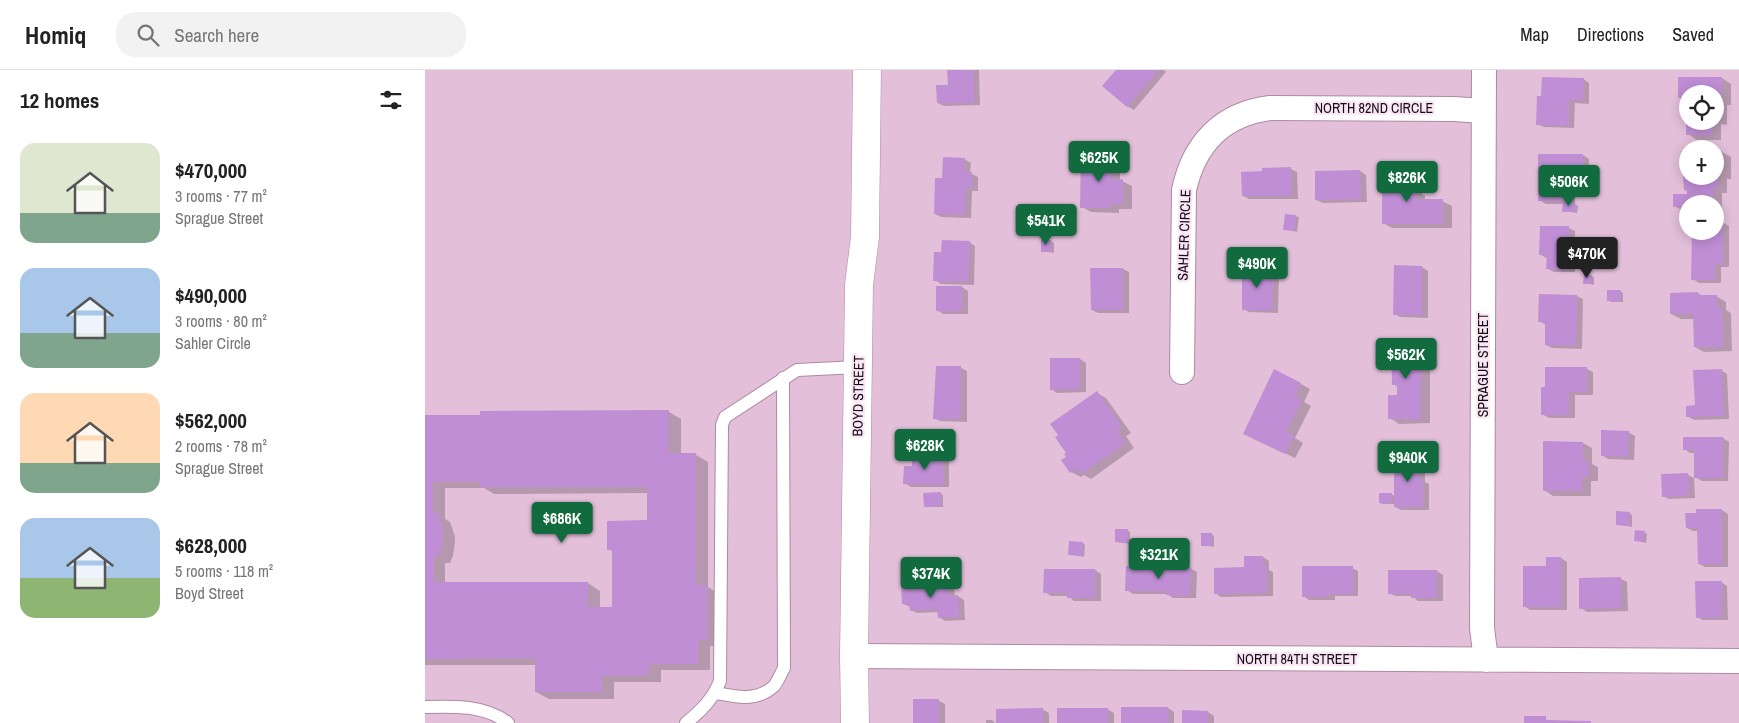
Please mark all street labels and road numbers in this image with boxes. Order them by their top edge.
street label: NORTH 82ND CIRCLE [1315,99,1433,117]
street label: SAHLER CIRCLE [1173,189,1195,281]
street label: SPRAGUE STREET [1474,313,1492,417]
street label: BOYD STREET [848,355,868,437]
street label: NORTH 84TH STREET [1237,650,1357,668]

